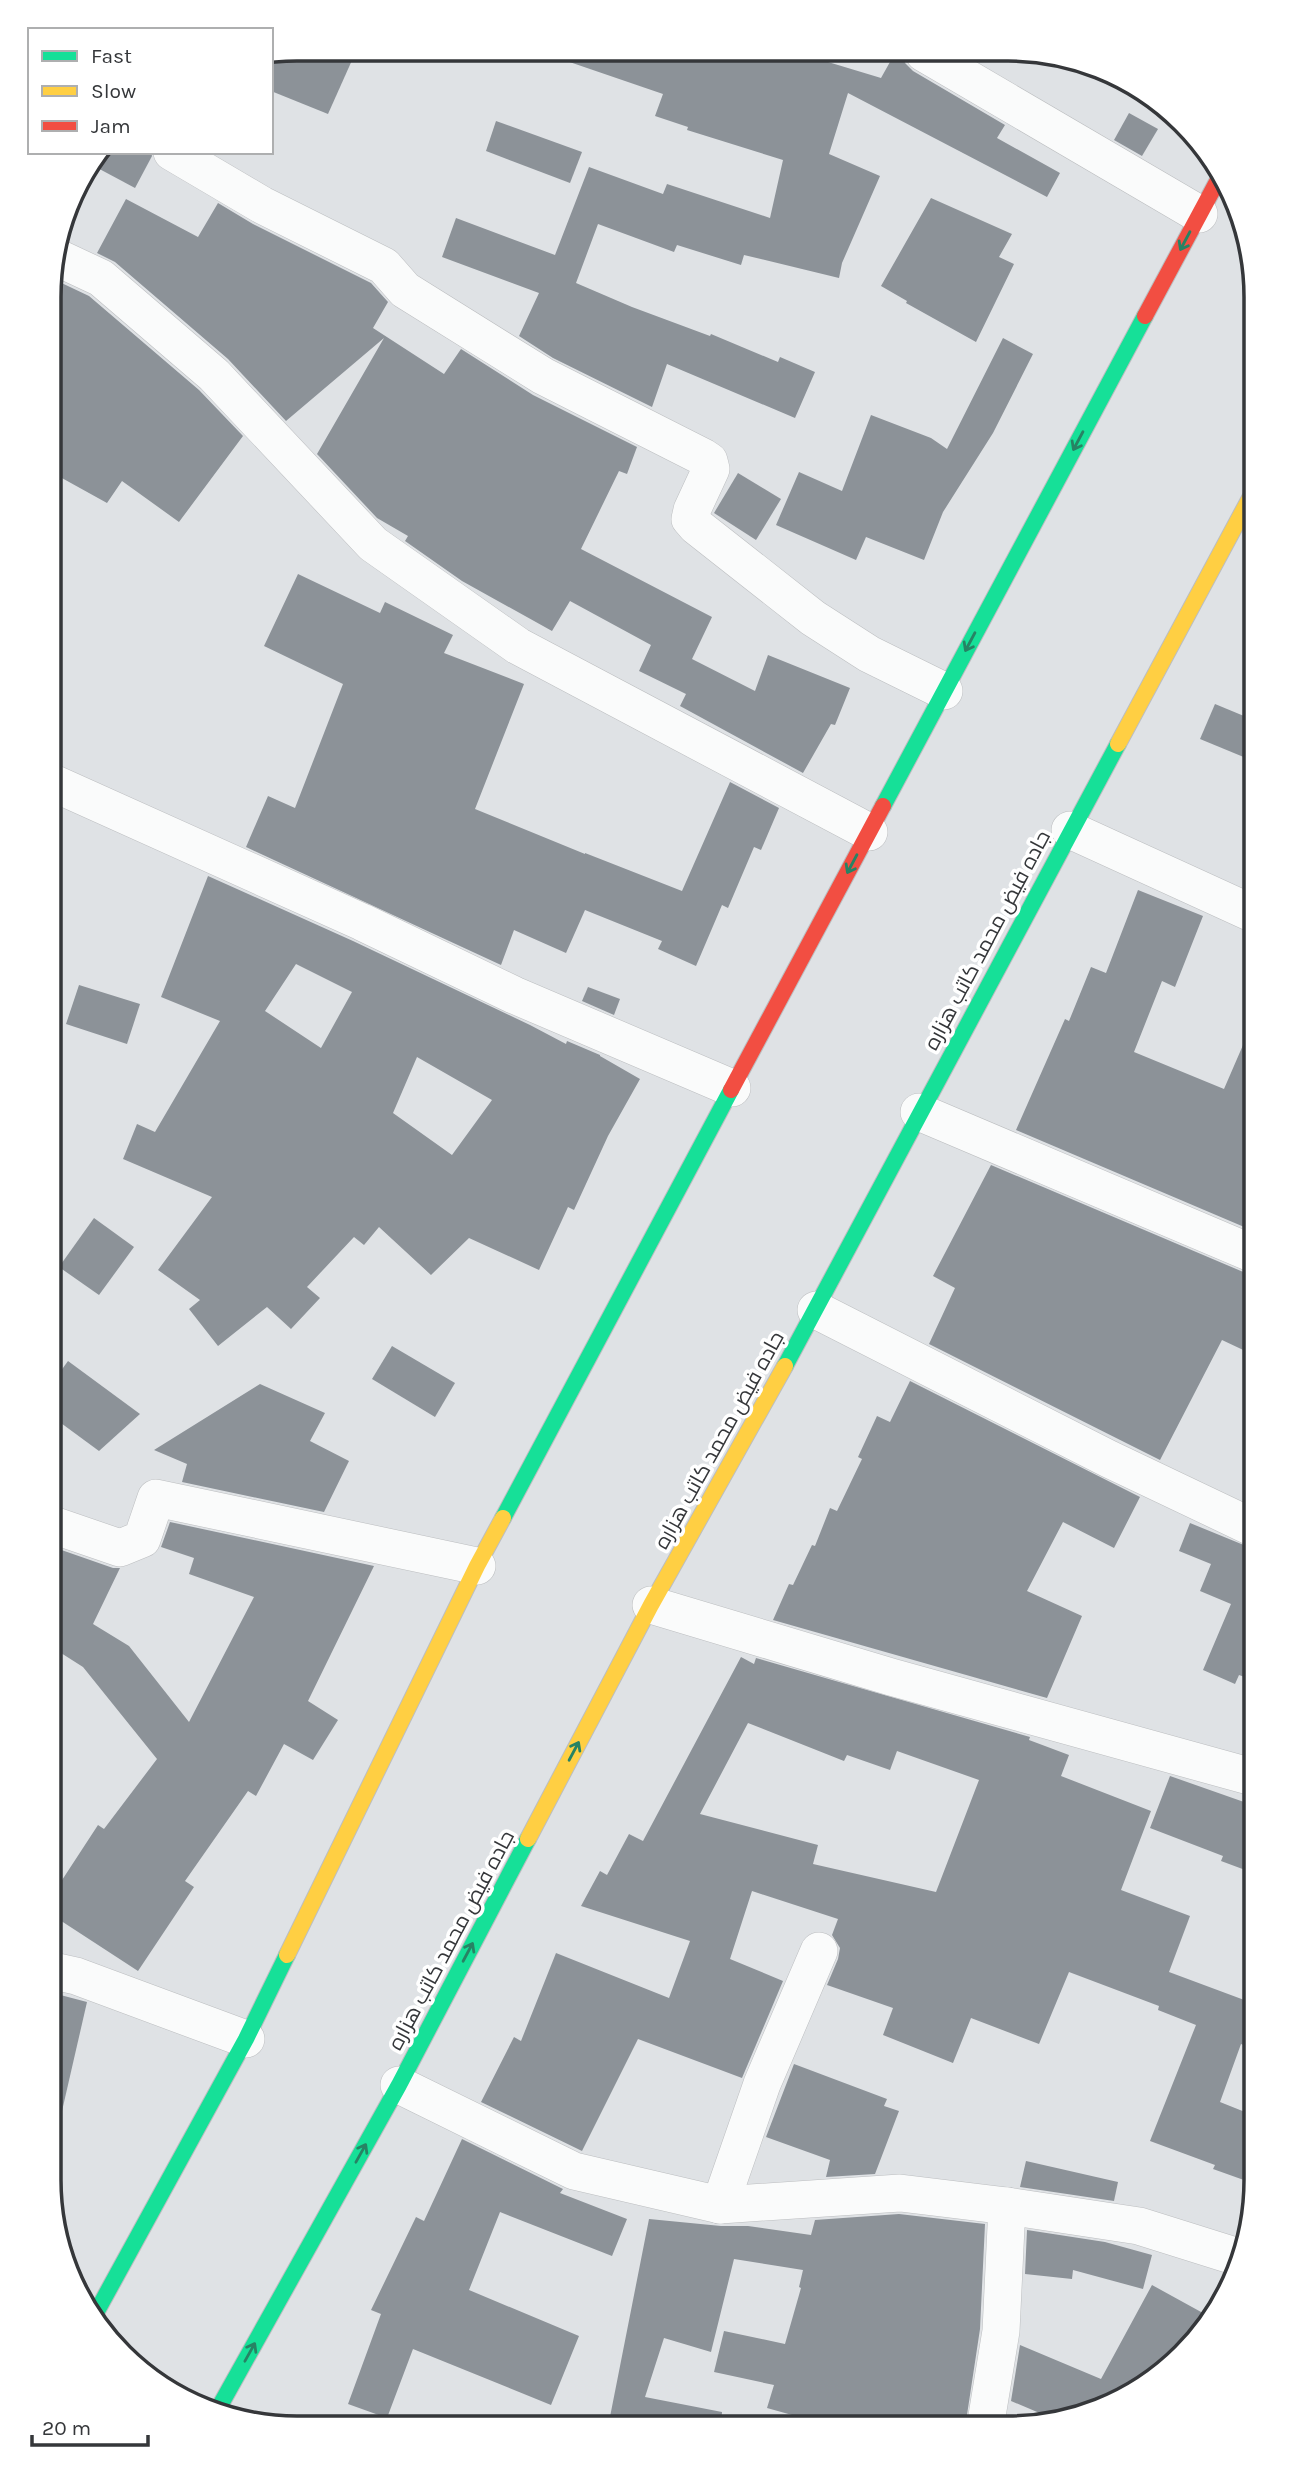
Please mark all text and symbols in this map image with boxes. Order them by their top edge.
legend [28,28,273,154]
text: Fast [91,44,132,68]
text: Slow [91,79,136,103]
text: Jam [91,114,131,138]
one-way arrow [1178,230,1192,250]
one-way arrow [1071,430,1084,451]
one-way arrow [963,631,977,651]
street label: جاده فیض محمد کاتب هزاره [919,826,1056,1054]
one-way arrow [845,853,858,874]
street label: جاده فیض محمد کاتب هزاره [649,1327,790,1553]
one-way arrow [568,1741,582,1762]
street label: جاده فیض محمد کاتب هزاره [383,1826,520,2054]
one-way arrow [462,1943,476,1963]
one-way arrow [355,2143,368,2164]
one-way arrow [243,2342,257,2362]
scale bar [32,2404,147,2448]
text: 20 m [42,2416,91,2440]

